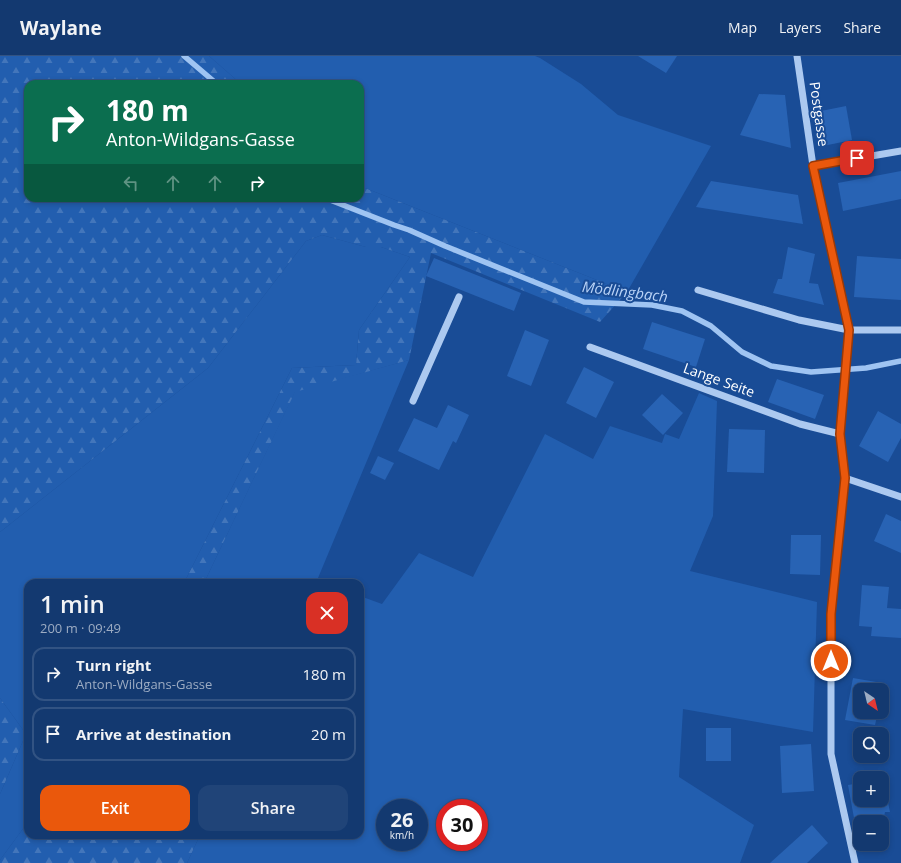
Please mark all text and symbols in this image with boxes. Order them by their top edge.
text: Waylane [20,15,102,41]
text: Map [728,18,757,37]
text: Layers [779,18,821,37]
text: Share [843,18,881,37]
street label: Postgasse [806,80,833,148]
text: 180 m [106,91,189,129]
icon: right [40,96,92,148]
text: Anton-Wildgans-Gasse [106,127,295,151]
pin [840,141,874,175]
icon: arrive [846,147,868,169]
icon: left [120,172,142,194]
icon: ahead [162,172,184,194]
icon: ahead [204,172,226,194]
icon: right [246,172,268,194]
water label: Mödlingbach [581,276,669,306]
street label: Lange Seite [681,358,758,401]
text: 1 min [40,587,105,620]
button: close [306,592,348,634]
text: 200 m · 09:49 [40,619,121,637]
position arrow [810,640,852,682]
text: Turn right [76,655,151,675]
icon: right [42,663,64,685]
text: 180 m [302,664,346,684]
text: Anton-Wildgans-Gasse [76,675,212,693]
north arrow [853,683,889,719]
map controls [853,683,889,851]
icon: arrive [42,723,64,745]
text: Arrive at destination [76,724,231,744]
text: 20 m [311,724,346,744]
button: search [853,727,889,763]
button: + [853,771,889,807]
button: Exit [40,785,190,831]
button: Share [198,785,348,831]
speed limit sign: 30 [436,799,488,851]
text: 26 [391,806,413,833]
button: − [853,815,889,851]
text: km/h [390,828,414,842]

